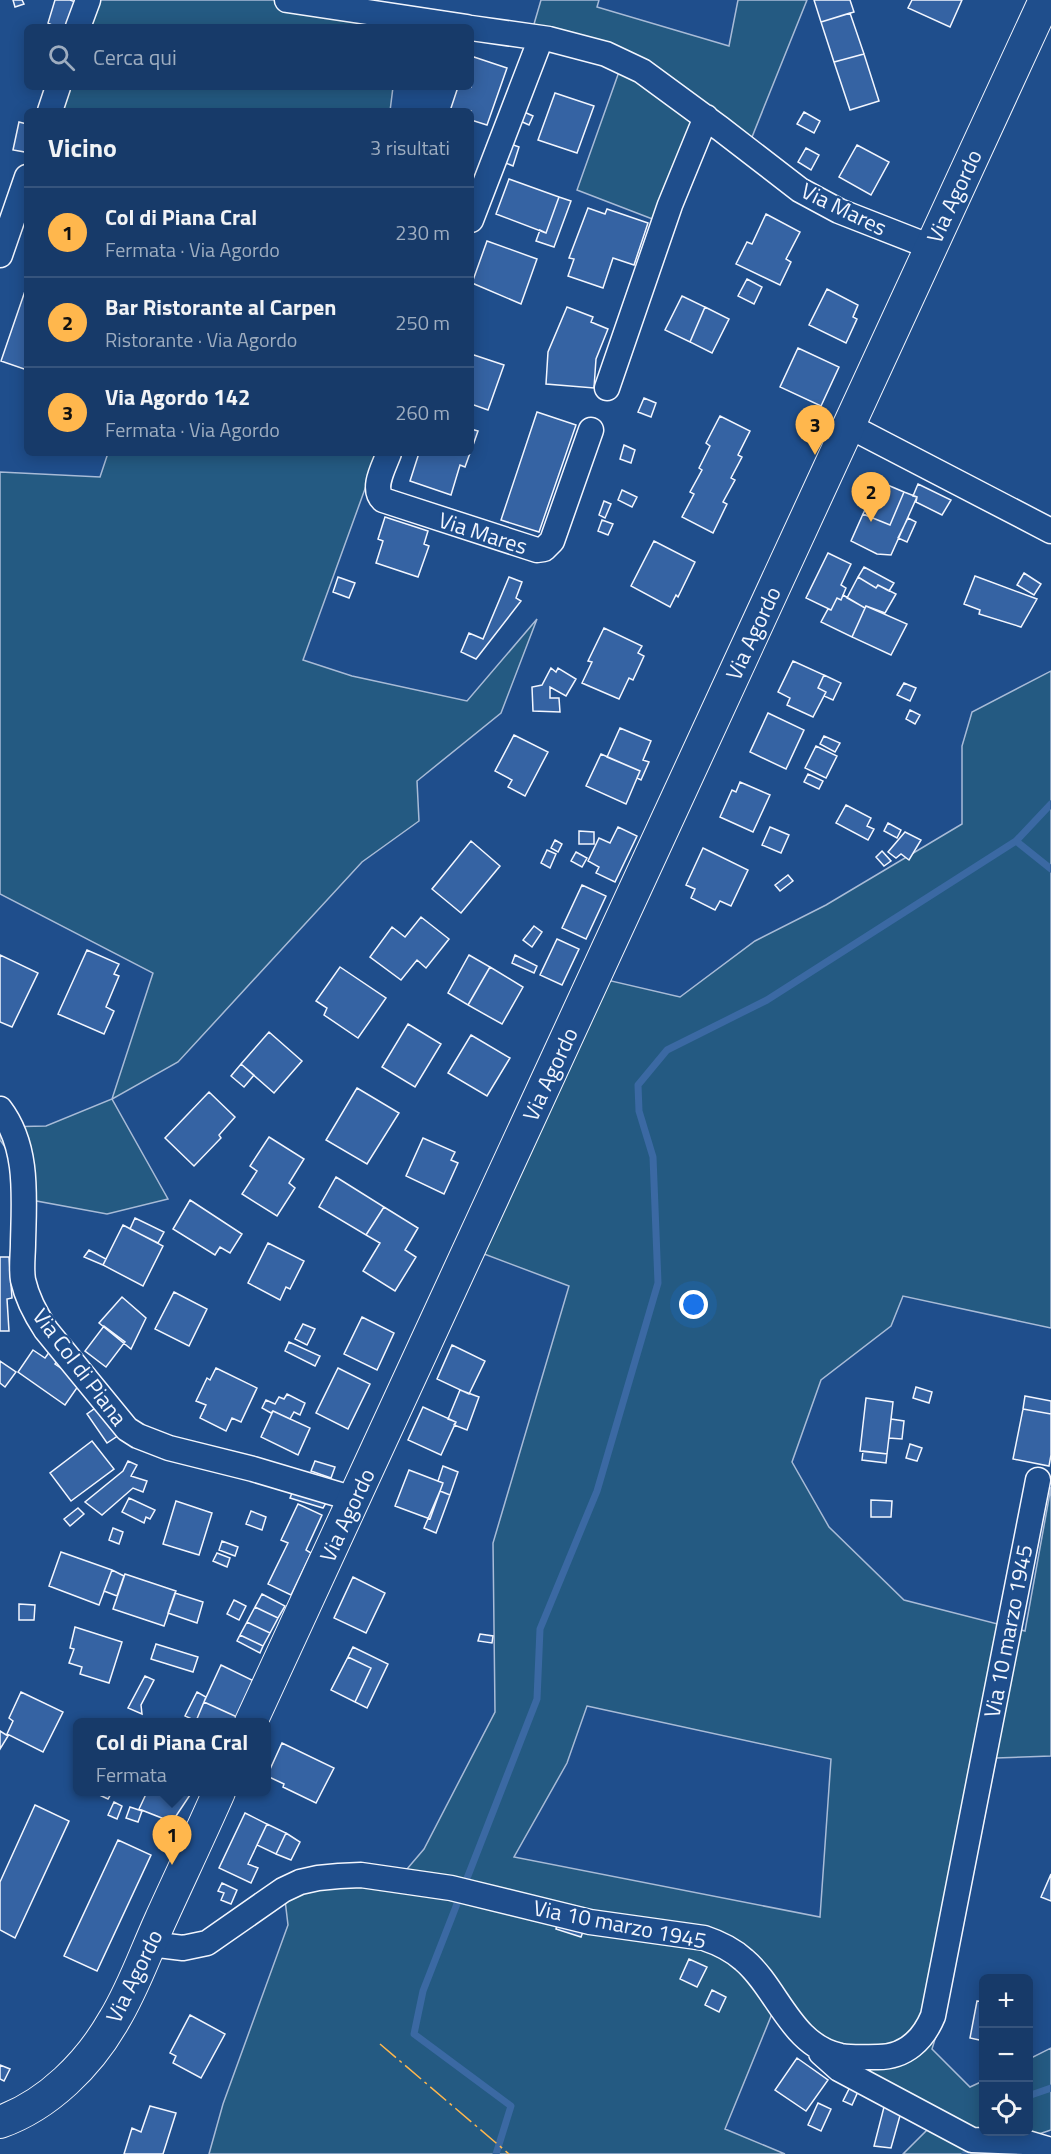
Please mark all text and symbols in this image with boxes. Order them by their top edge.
search box [24,24,474,90]
text: Cerca qui [93,40,177,74]
icon: search [45,41,78,74]
text: Vicino [48,128,117,167]
text: 3 risultati [370,132,450,163]
street label: Via Agordo [917,144,991,248]
street label: Via Mares [795,174,893,244]
text: Col di Piana Cral [105,200,257,234]
text: 1 [62,217,73,248]
text: 230 m [395,217,450,248]
text: Fermata · Via Agordo [105,234,280,265]
text: Bar Ristorante al Carpen [105,290,337,324]
text: 2 [62,307,73,338]
text: 250 m [395,307,450,338]
text: Ristorante · Via Agordo [105,324,297,355]
text: Via Agordo 142 [105,380,250,414]
text: 3 [62,397,73,428]
text: 260 m [395,397,450,428]
pin: 3 [796,406,834,455]
text: Fermata · Via Agordo [105,414,280,445]
pin: 2 [852,472,890,522]
street label: Via Mares [434,503,532,563]
street label: Via Agordo [716,581,790,685]
street label: Via Agordo [513,1022,587,1126]
your location [679,1290,708,1319]
street label: Via Col di Piana [24,1301,136,1433]
street label: Via Agordo [310,1463,384,1567]
street label: Via 10 marzo 1945 [975,1542,1041,1720]
popup [73,1718,271,1796]
text: Col di Piana Cral [96,1725,248,1759]
text: Fermata [96,1759,167,1790]
pin: 1 [152,1816,192,1865]
street label: Via 10 marzo 1945 [531,1891,709,1957]
street label: Via Agordo [97,1924,171,2028]
map controls [979,1974,1033,2136]
button: + [979,1974,1033,2028]
button: − [979,2028,1033,2082]
button: locate [979,2082,1033,2136]

